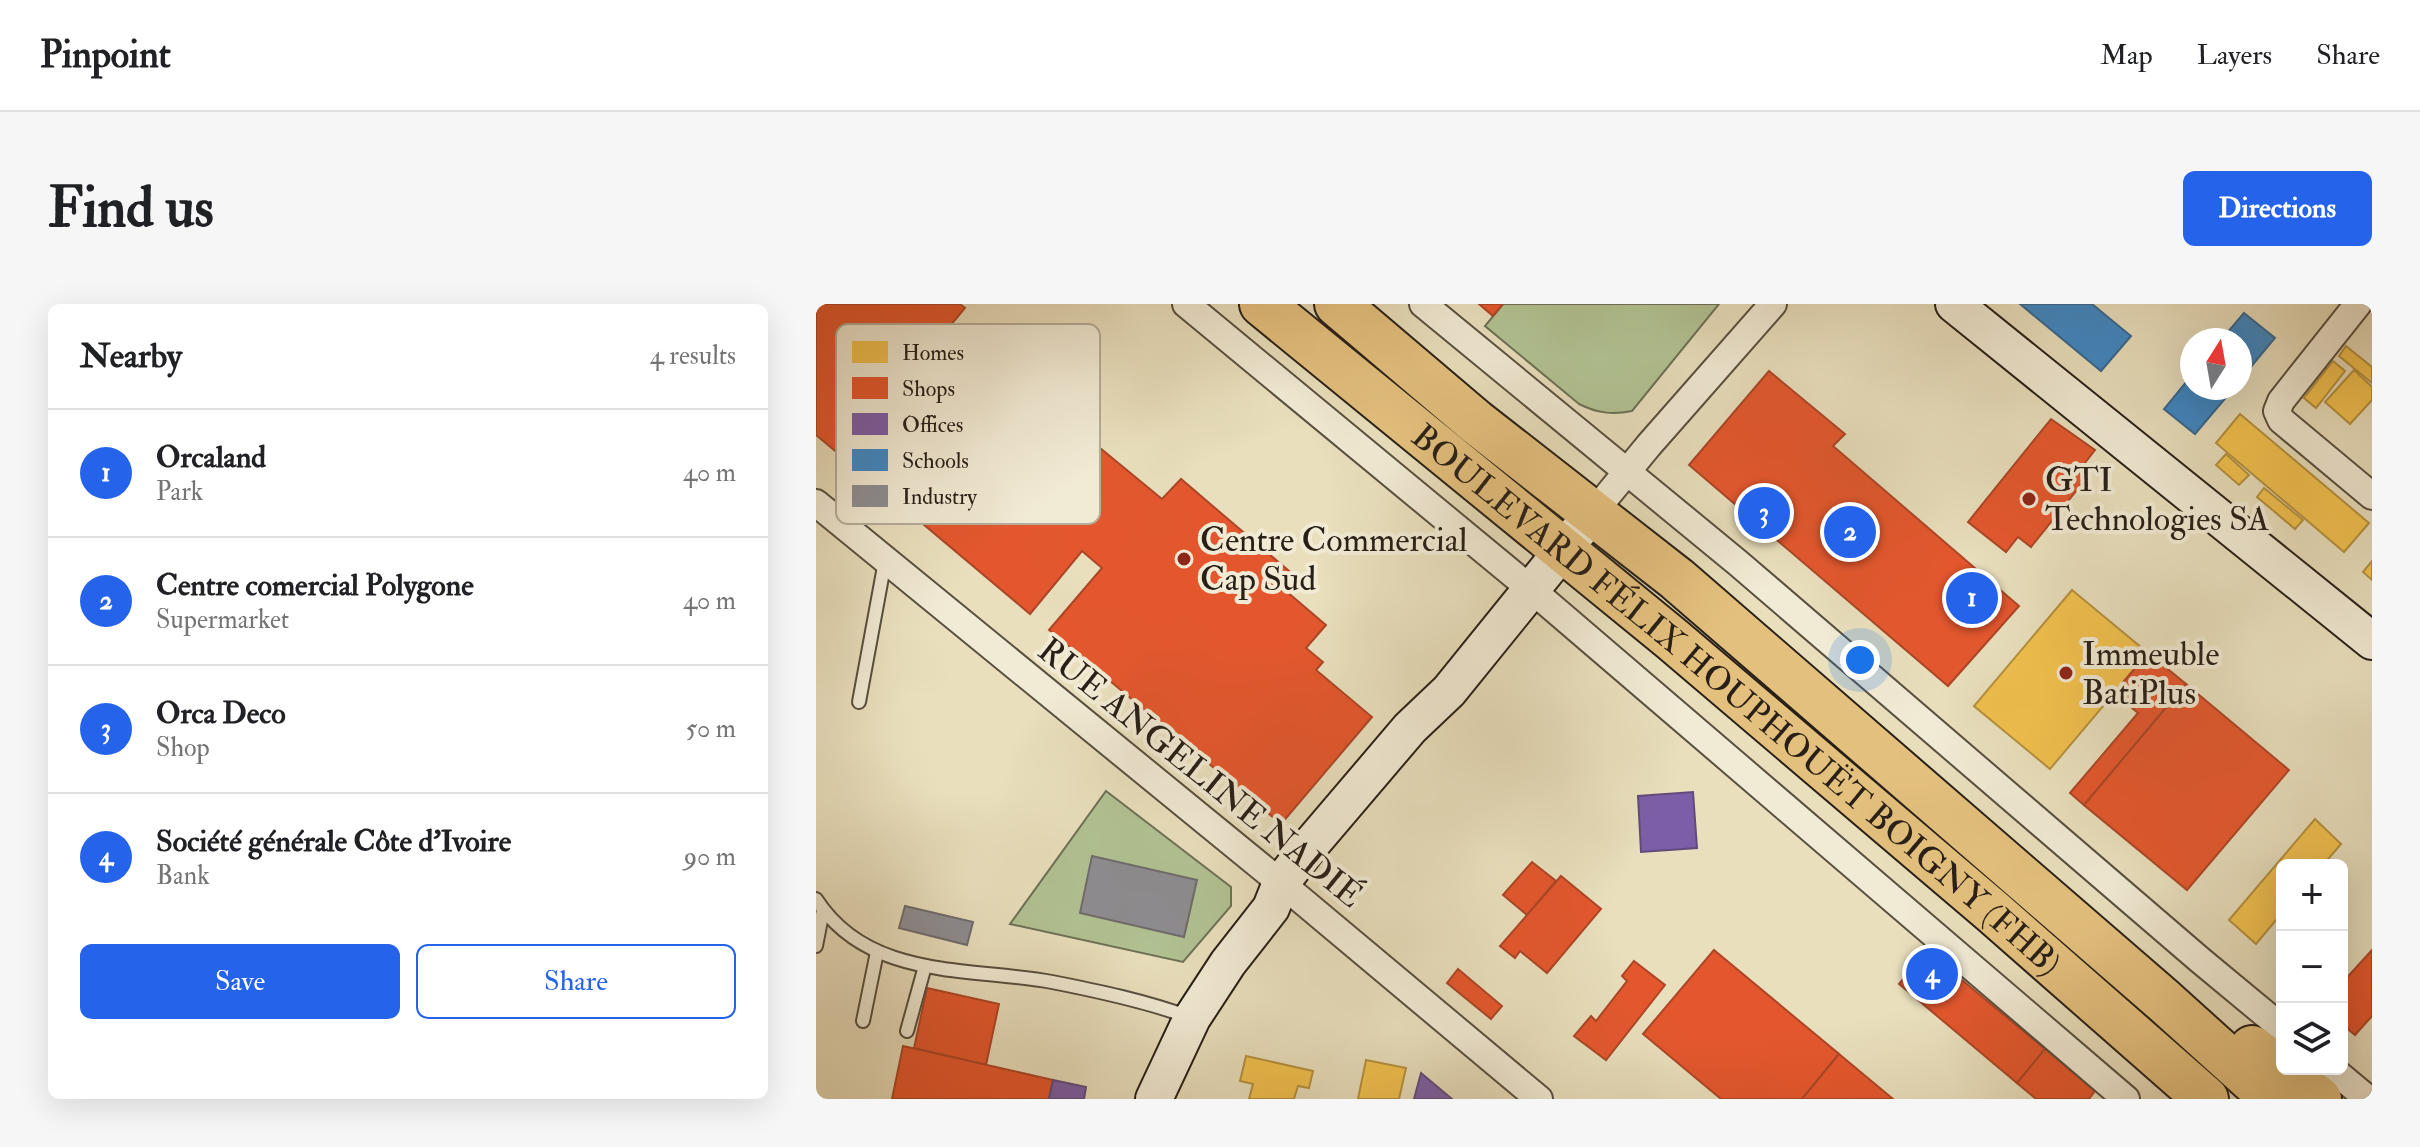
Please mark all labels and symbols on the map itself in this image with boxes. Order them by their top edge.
legend [836,324,1100,524]
north arrow [2180,328,2252,400]
text: Homes [902,339,964,367]
text: Shops [902,375,955,404]
text: Offices [902,411,963,439]
street label: BOULEVARD FÉLIX HOUPHOUËT BOIGNY (FHB) [1403,415,2070,985]
text: Schools [902,447,969,475]
place label: GTI Technologies SA [2045,459,2270,541]
text: Industry [902,483,977,511]
pin: 3 [1738,483,1790,543]
marker: GTI Technologies SA [2020,490,2038,508]
pin: 2 [1824,502,1876,562]
place label: Centre Commercial Cap Sud [1200,519,1468,601]
marker: Centre Commercial Cap Sud [1175,550,1193,568]
pin: 1 [1946,568,1998,628]
street label: RUE ANGELINE NADIÉ [1029,628,1372,918]
place label: Immeuble BatiPlus [2082,633,2219,715]
your location [1840,640,1880,680]
marker: Immeuble BatiPlus [2057,664,2075,682]
pin: 4 [1906,944,1958,1004]

